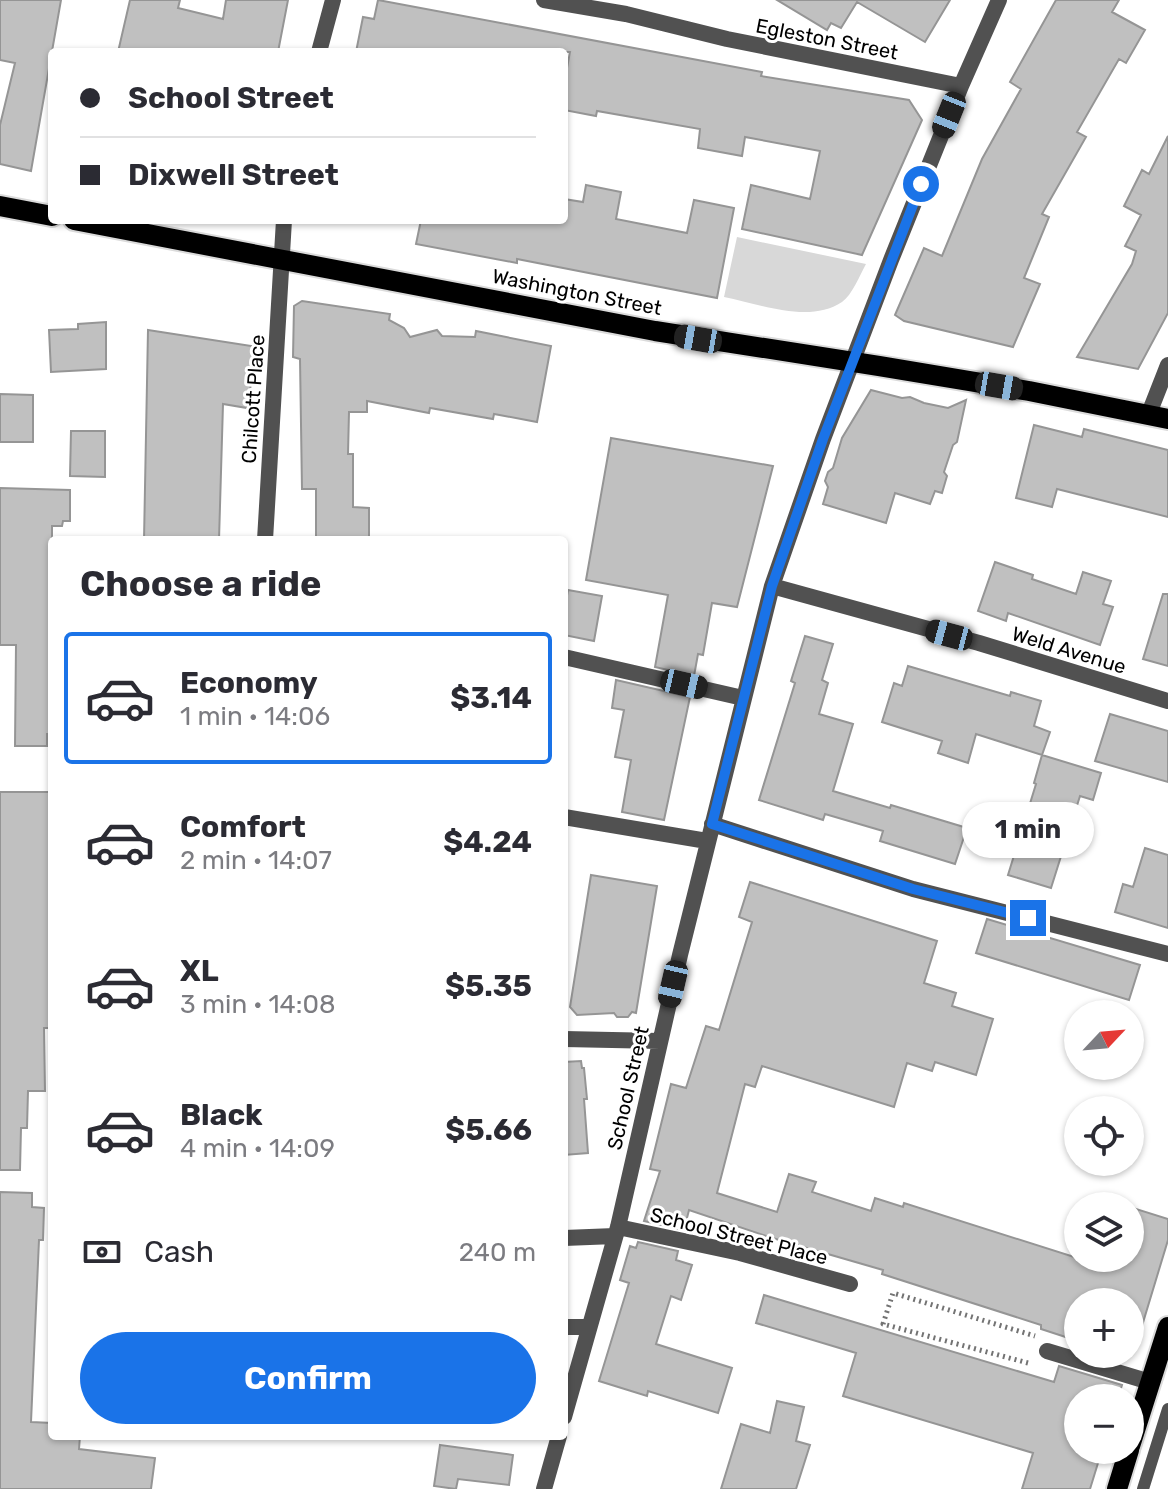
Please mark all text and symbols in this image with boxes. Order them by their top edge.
street label: Egleston Street [754,13,900,65]
text: School Street [128,80,334,116]
car [929,88,969,142]
text: Dixwell Street [128,157,339,193]
route start [903,166,939,202]
street label: Washington Street [490,264,664,320]
car [672,323,724,355]
street label: Chilcott Place [237,334,269,464]
car [973,370,1025,402]
text: Choose a ride [80,562,321,605]
car [923,617,975,653]
street label: Weld Avenue [1009,621,1129,679]
icon: car [84,662,156,734]
text: Economy [180,665,318,701]
car [658,667,710,701]
text: $3.14 [450,680,532,716]
text: 1 min · 14:06 [180,701,330,732]
callout: 1 min [962,802,1094,858]
icon: car [84,806,156,878]
text: Comfort [180,809,306,845]
text: 1 min [995,814,1061,845]
text: $4.24 [443,824,532,860]
text: 2 min · 14:07 [180,845,332,876]
route end [1010,900,1046,936]
icon: car [84,950,156,1022]
text: XL [180,953,219,989]
car [656,958,690,1010]
text: $5.35 [445,968,532,1004]
text: 3 min · 14:08 [180,989,335,1020]
north arrow [1064,1000,1144,1080]
map controls [1064,1000,1144,1464]
street label: School Street [602,1024,654,1152]
icon: car [84,1094,156,1166]
button: locate [1064,1096,1144,1176]
text: Black [180,1097,263,1133]
text: $5.66 [445,1112,532,1148]
text: 4 min · 14:09 [180,1133,335,1164]
button: layers [1064,1192,1144,1272]
street label: School Street Place [648,1202,830,1270]
icon: cash [80,1230,124,1274]
text: Cash [144,1234,214,1270]
text: 240 m [459,1237,536,1268]
button: + [1064,1288,1144,1368]
button: Confirm [80,1332,536,1424]
button: − [1064,1384,1144,1464]

